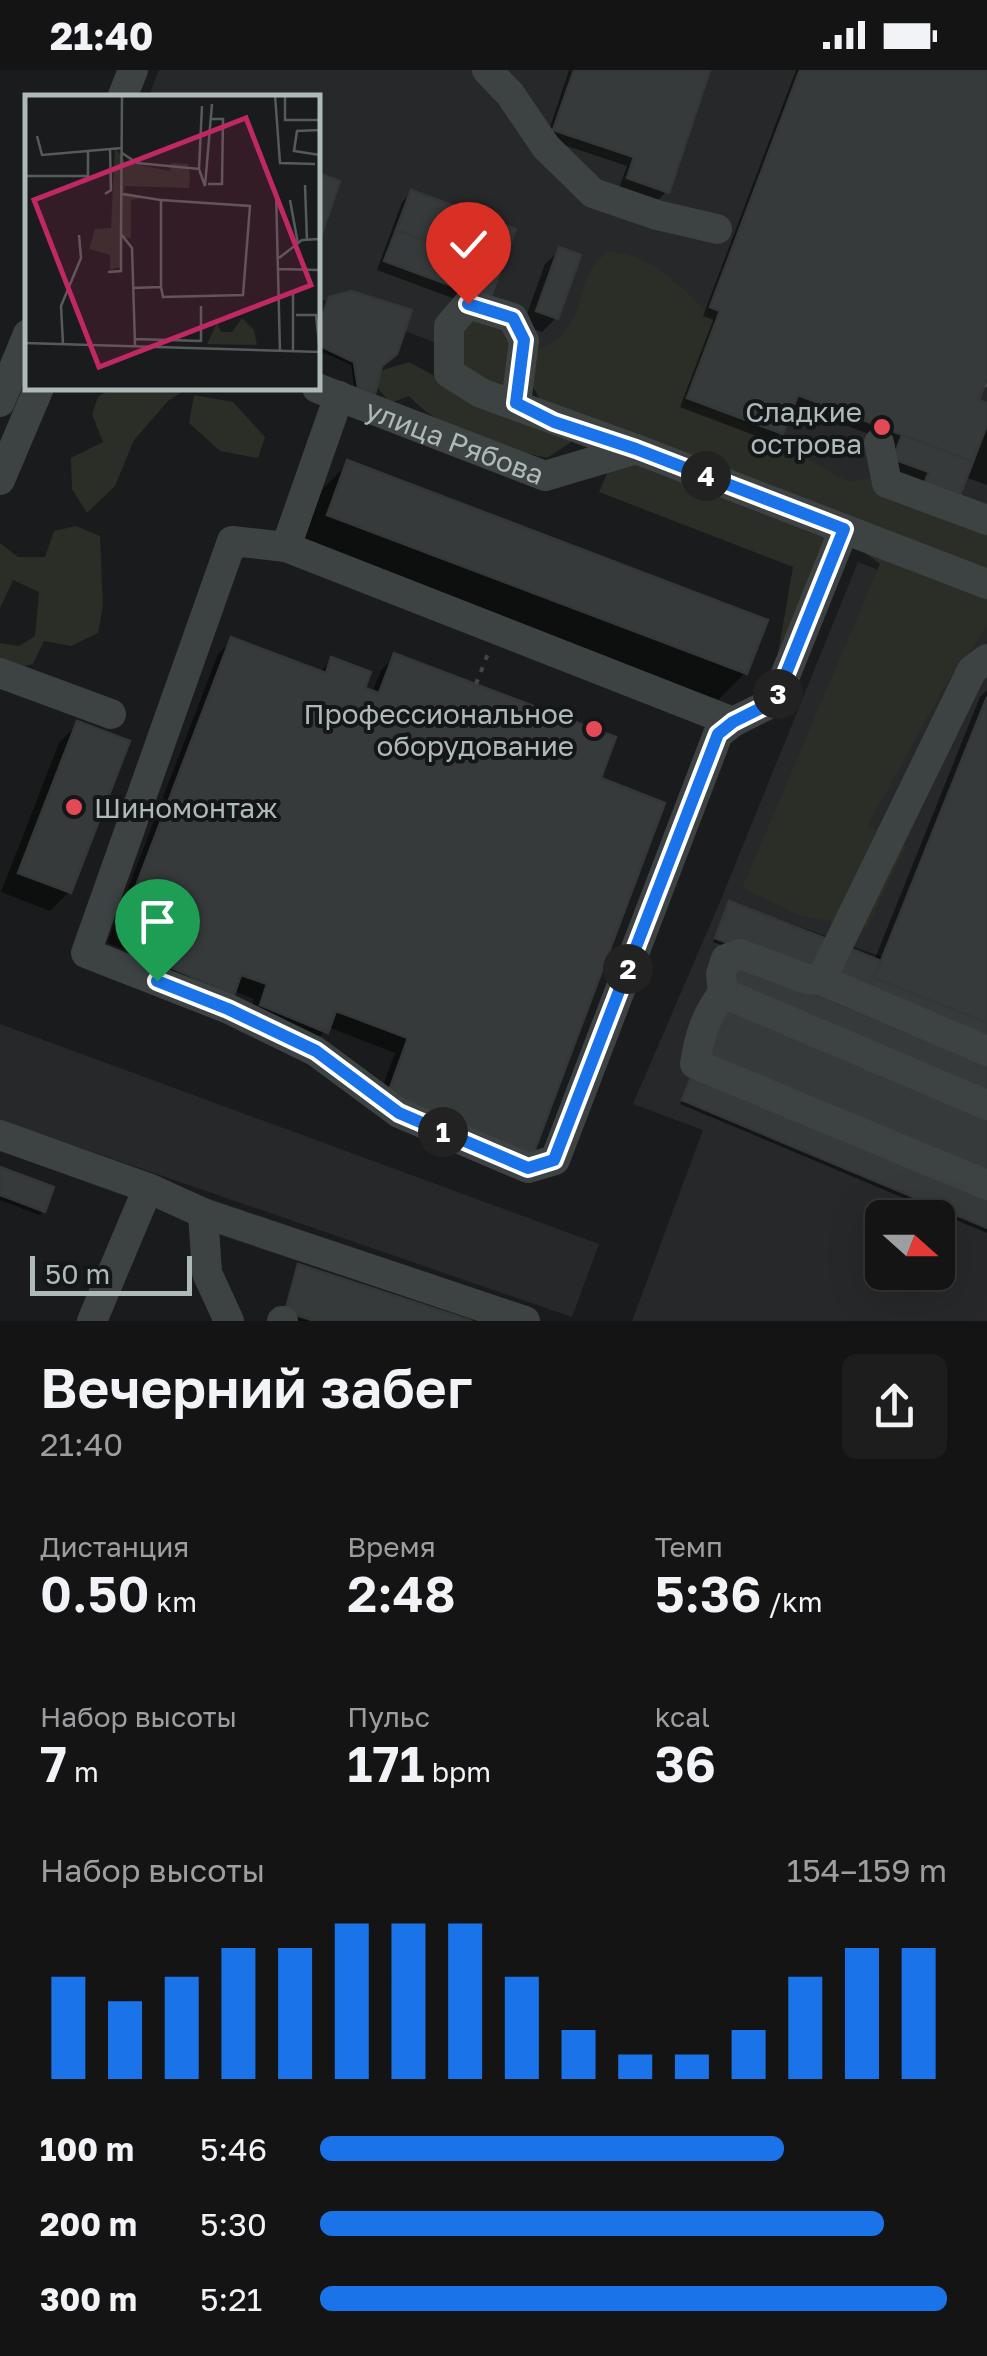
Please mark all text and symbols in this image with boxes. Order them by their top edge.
text: 21:40 [50,13,153,58]
inset map [25,95,320,390]
pin [426,202,511,305]
icon: check [441,217,496,272]
street label: улица Рябова [361,392,549,491]
place label: Сладкие острова [745,395,862,460]
marker: Сладкие острова [871,416,893,438]
pin: 4 [681,451,731,501]
text: 4 [697,459,715,492]
pin: 3 [753,669,803,719]
text: 3 [769,677,787,710]
place label: Профессиональное оборудование [304,697,574,762]
marker: Профессиональное оборудование [583,718,605,740]
place label: Шиномонтаж [94,791,278,824]
marker: Шиномонтаж [63,796,85,818]
pin [115,879,200,982]
icon: arrive [130,894,185,949]
pin: 2 [603,944,653,994]
text: 2 [619,952,637,985]
pin: 1 [418,1107,468,1157]
text: 1 [436,1115,450,1148]
north arrow [865,1200,955,1290]
map controls [865,1200,955,1290]
scale bar [30,1251,192,1296]
text: 50 m [45,1257,110,1290]
text: Вечерний забег [40,1354,473,1420]
button: share [842,1354,947,1459]
text: 21:40 [40,1425,123,1463]
text: Дистанция [40,1530,189,1563]
text: Время [347,1530,436,1563]
text: Темп [655,1530,723,1563]
text: 0.50 [40,1563,149,1623]
text: 2:48 [347,1563,456,1623]
text: 5:36 [655,1563,762,1623]
text: km [149,1585,197,1618]
text: /km [762,1585,823,1618]
text: Набор высоты [40,1700,237,1733]
text: Пульс [347,1700,430,1733]
text: kcal [655,1700,710,1733]
text: 7 [40,1733,67,1793]
text: 171 [347,1733,425,1793]
text: 36 [655,1733,716,1793]
text: m [67,1755,99,1788]
text: bpm [425,1755,491,1788]
text: Набор высоты [40,1851,265,1889]
text: 154–159 m [787,1851,947,1889]
text: 100 m [40,2130,134,2168]
text: 5:46 [200,2130,267,2168]
text: 200 m [40,2205,137,2243]
text: 5:30 [200,2205,267,2243]
text: 300 m [40,2280,137,2318]
text: 5:21 [200,2280,262,2318]

